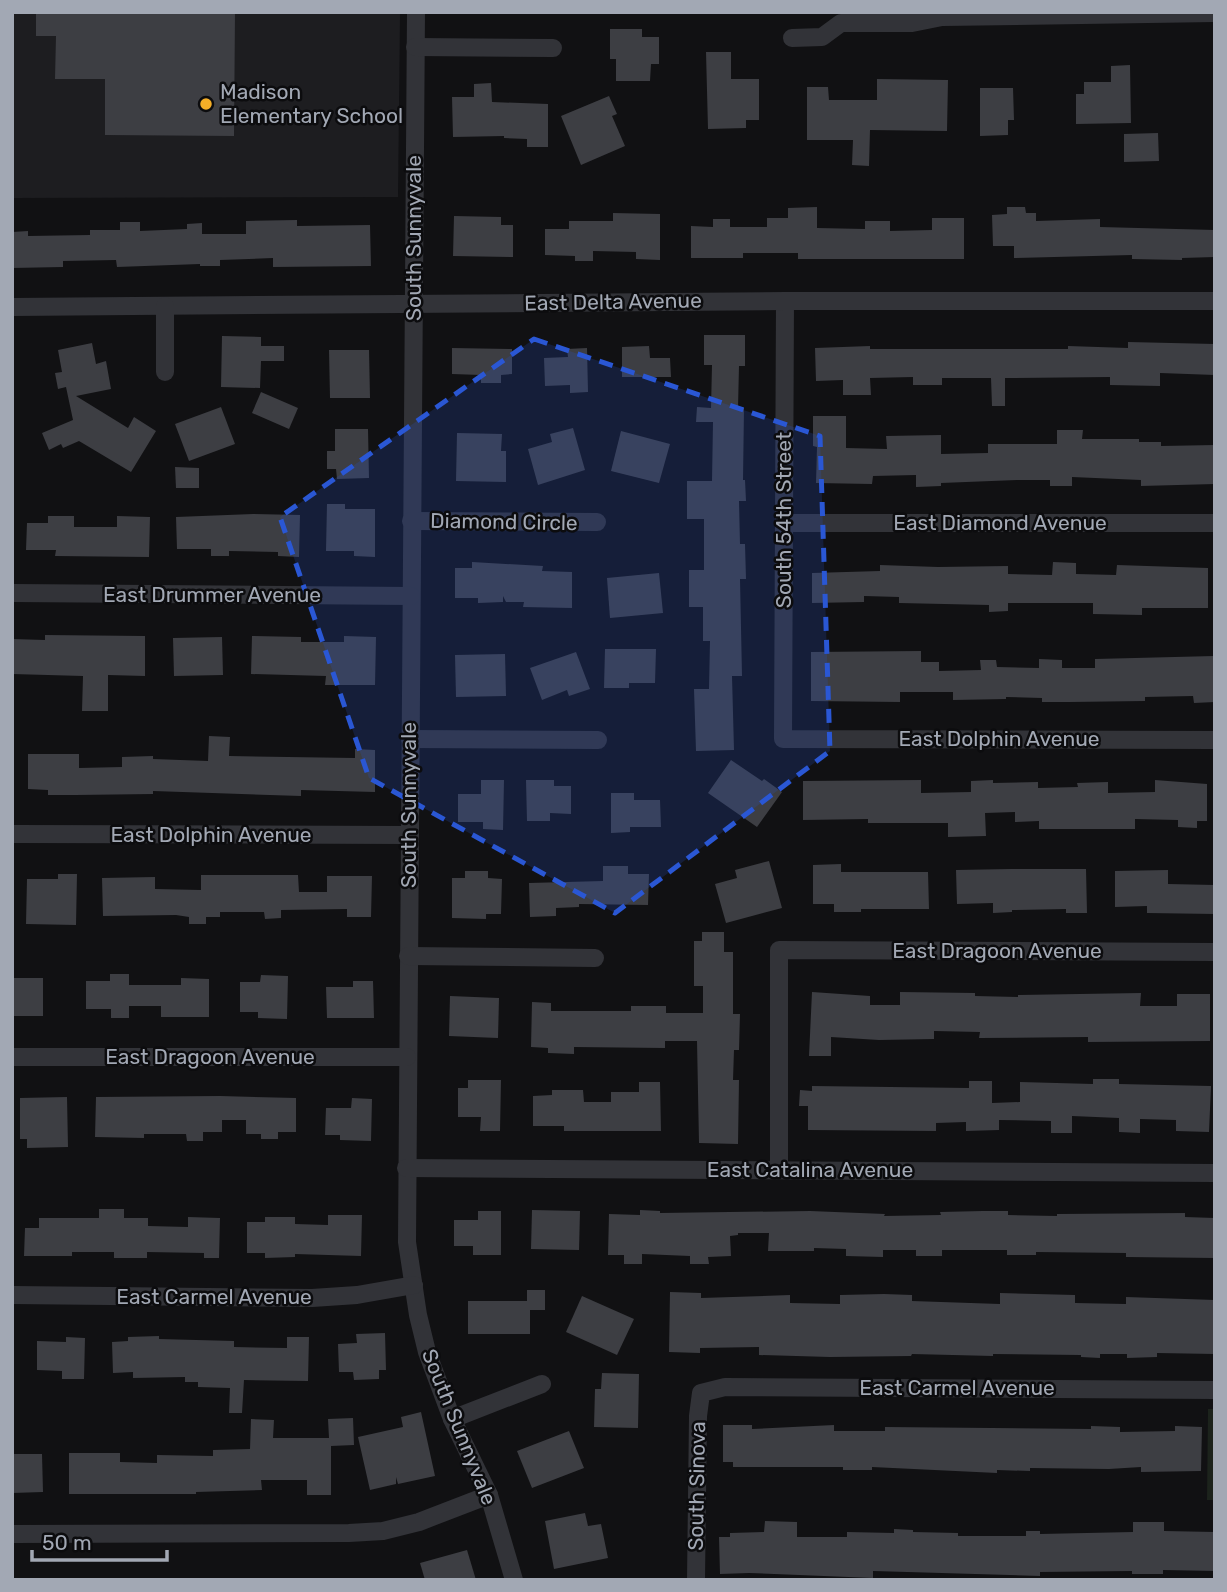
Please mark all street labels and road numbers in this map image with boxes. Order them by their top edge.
street label: South Sunnyvale [401,155,426,321]
street label: East Delta Avenue [524,287,702,316]
street label: South 54th Street [771,432,796,608]
street label: Diamond Circle [430,508,578,535]
street label: East Diamond Avenue [893,510,1107,535]
street label: East Drummer Avenue [103,582,321,607]
street label: South Sunnyvale [396,722,421,888]
street label: East Dolphin Avenue [898,726,1100,751]
street label: East Dolphin Avenue [110,822,312,847]
street label: East Dragoon Avenue [892,938,1102,963]
street label: East Dragoon Avenue [105,1044,315,1069]
street label: East Catalina Avenue [707,1157,913,1182]
street label: East Carmel Avenue [116,1284,312,1309]
street label: South Sunnyvale [417,1345,502,1508]
street label: East Carmel Avenue [859,1375,1055,1400]
street label: South Sinova [683,1421,710,1551]

